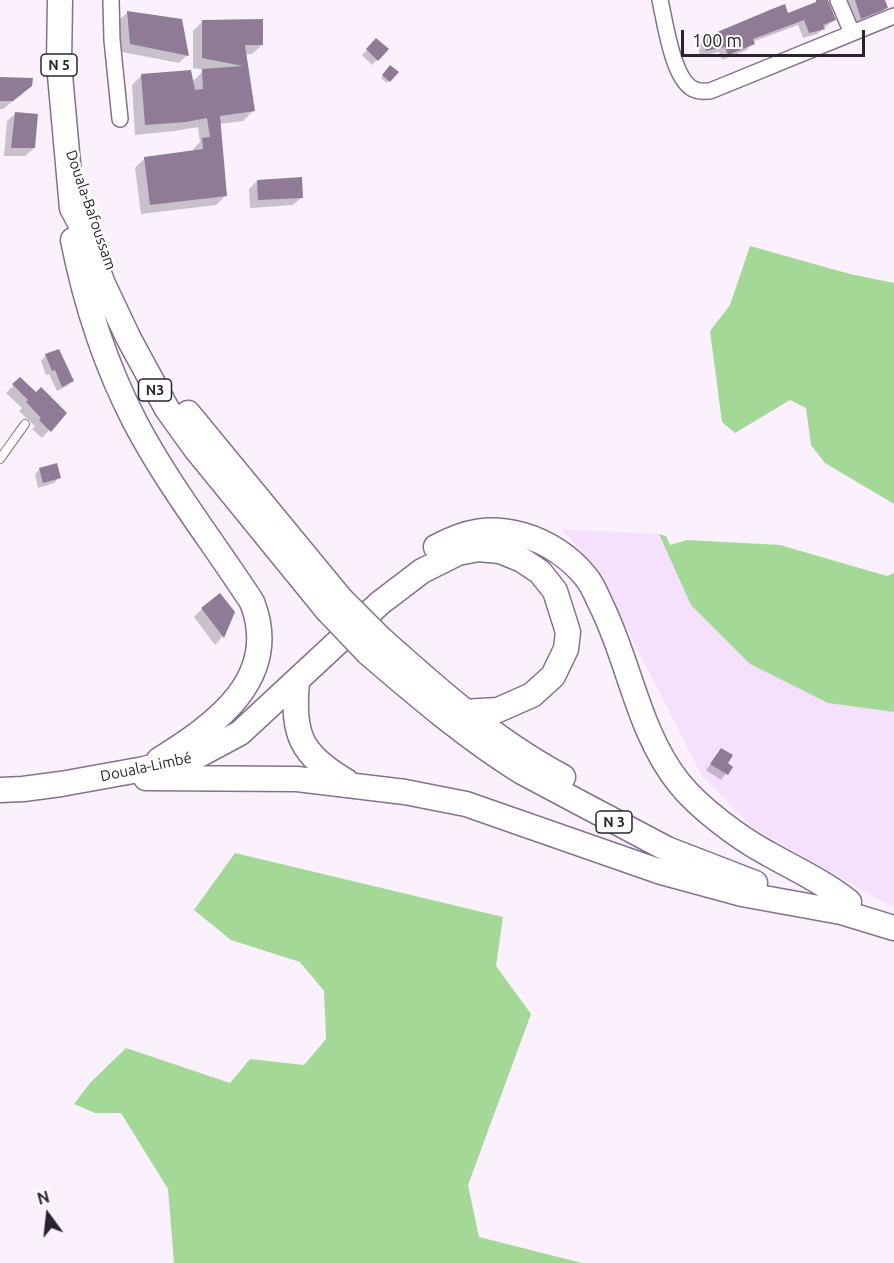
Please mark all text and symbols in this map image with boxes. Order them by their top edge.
scale bar [684,18,868,56]
text: 100 m [692,30,742,50]
road number: N 5 [41,54,77,76]
street label: Douala-Bafoussam [62,148,120,272]
road number: N3 [138,379,172,401]
street label: Douala-Limbé [99,749,193,785]
road number: N 3 [596,811,632,833]
north arrow [18,1185,78,1245]
text: N [35,1187,51,1208]

